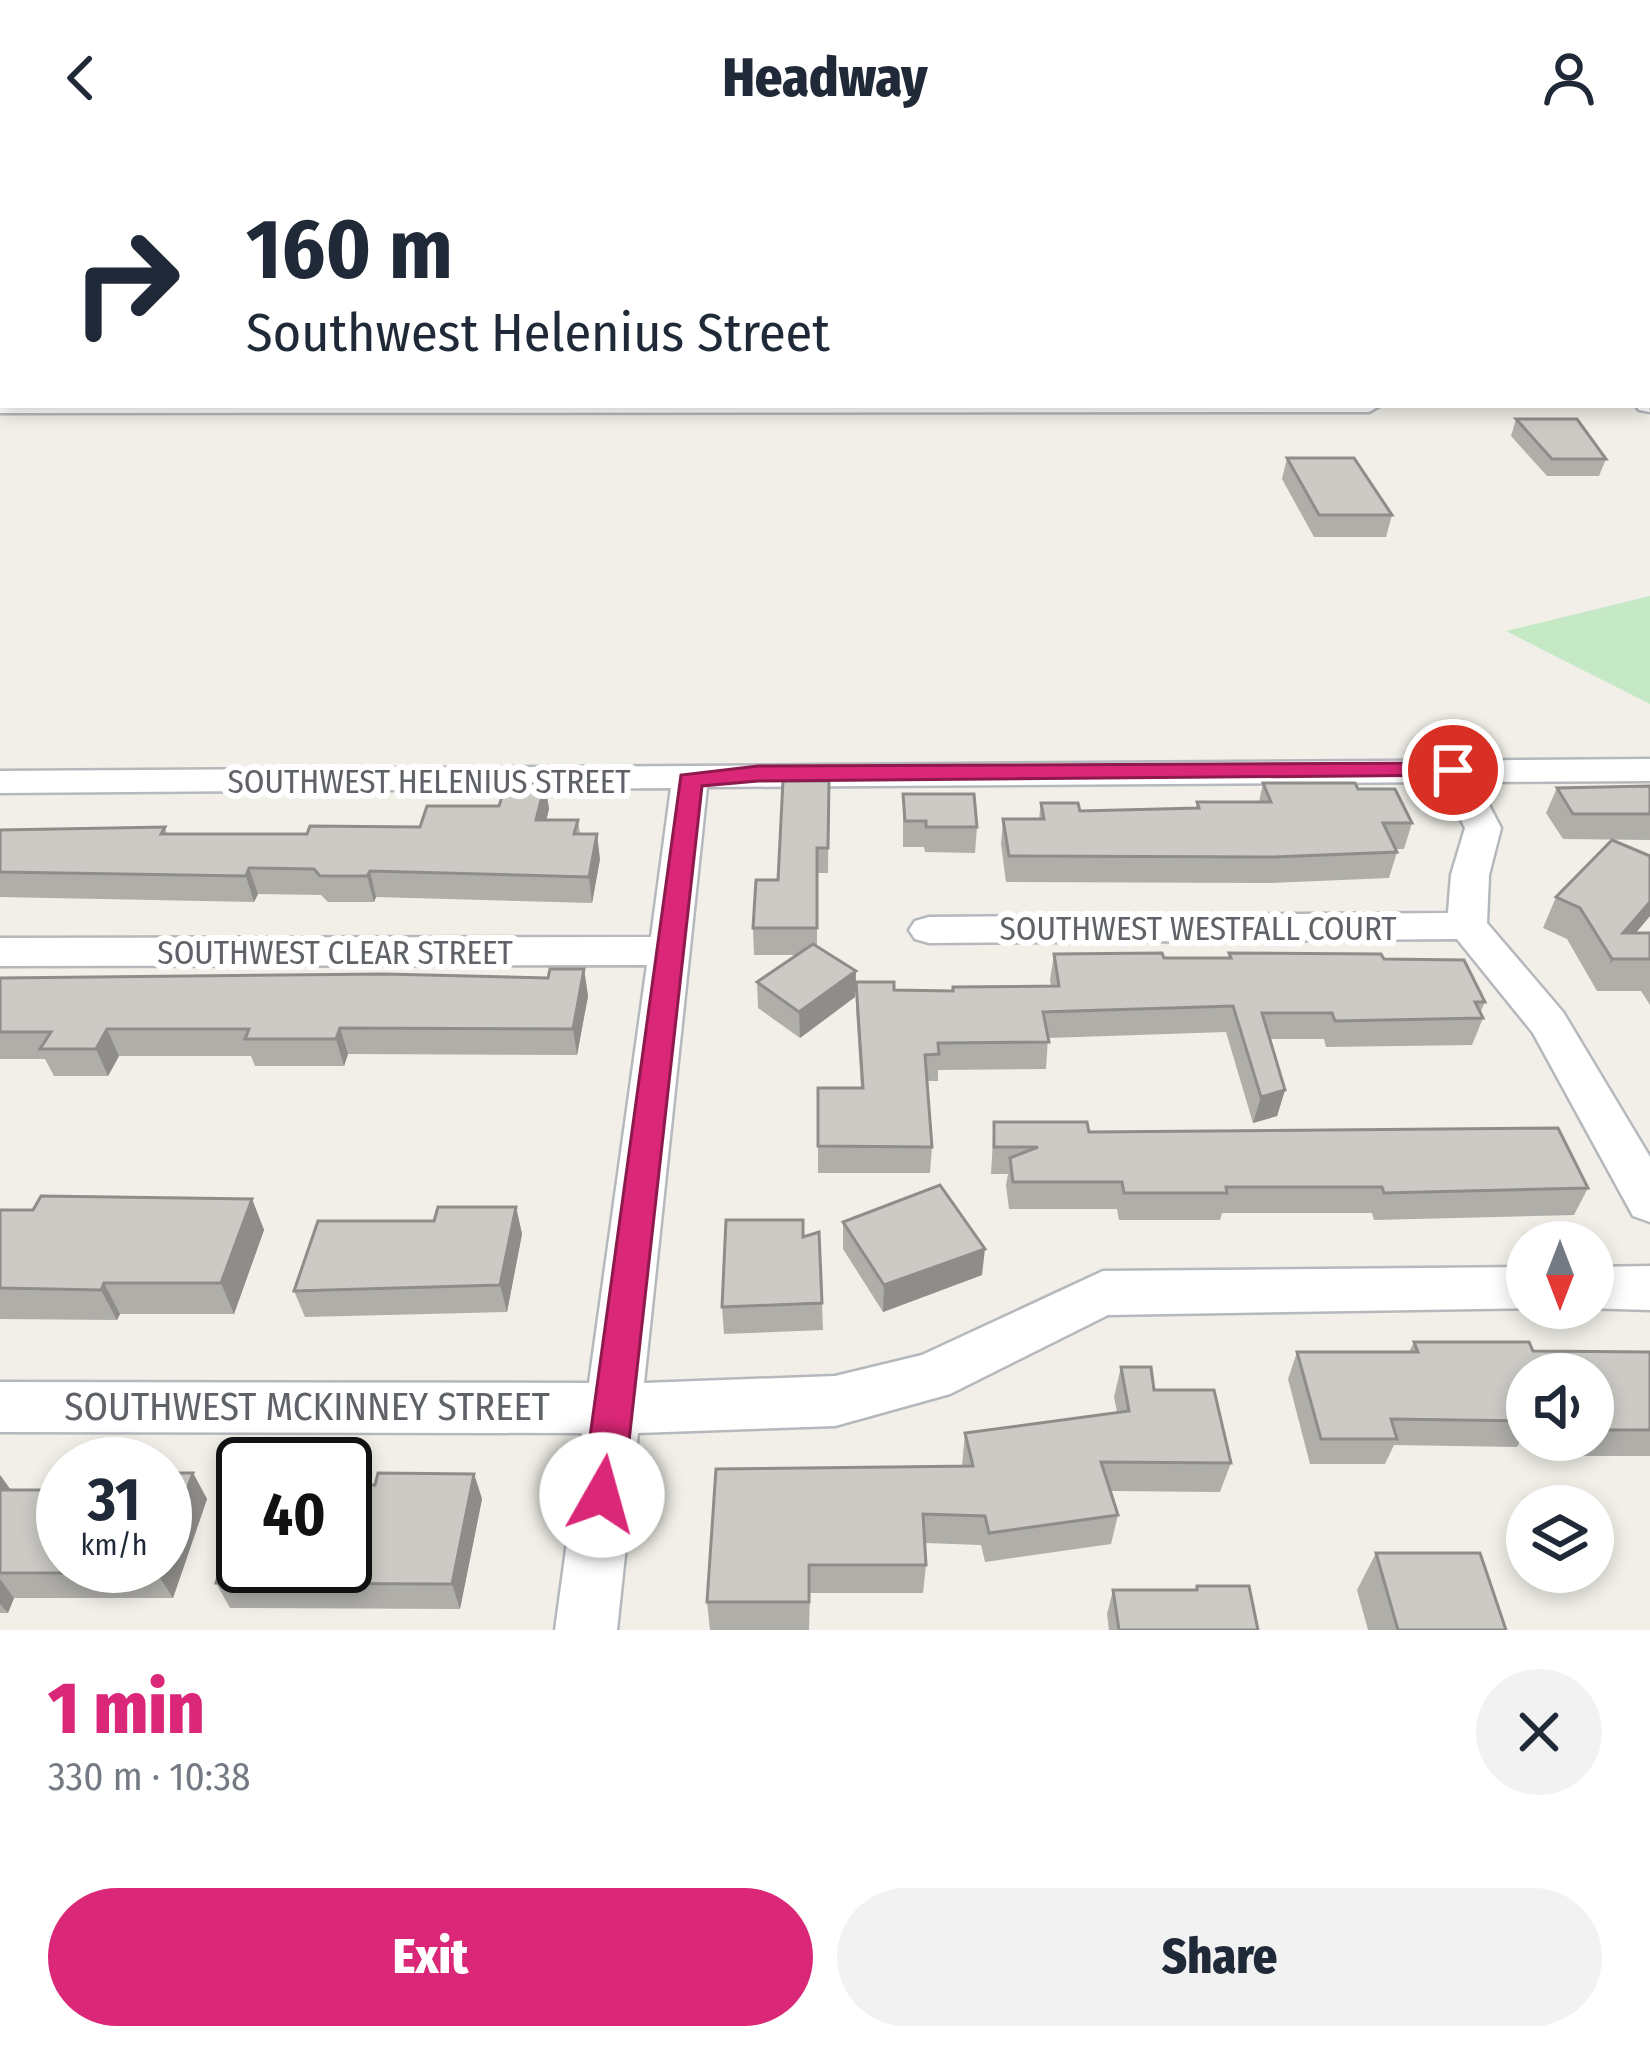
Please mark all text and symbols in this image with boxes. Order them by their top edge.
icon: back [48,45,114,111]
icon: person [1536,45,1602,111]
text: Headway [723,46,927,110]
text: 160 m [246,199,453,300]
icon: right [48,204,204,360]
text: Southwest Helenius Street [246,301,830,365]
pin [1402,719,1504,821]
icon: arrive [1420,737,1486,803]
street label: SOUTHWEST HELENIUS STREET [228,762,631,802]
street label: SOUTHWEST WESTFALL COURT [999,909,1397,949]
street label: SOUTHWEST CLEAR STREET [157,933,513,973]
north arrow [1506,1221,1614,1329]
map controls [1506,1221,1614,1593]
button: sound [1506,1353,1614,1461]
street label: SOUTHWEST MCKINNEY STREET [64,1384,550,1430]
position arrow [539,1432,665,1558]
speed limit sign: 40 [216,1437,372,1593]
text: 31 [88,1464,140,1536]
button: layers [1506,1485,1614,1593]
text: km/h [81,1527,147,1563]
text: 1 min [48,1666,205,1752]
button: close [1476,1669,1602,1795]
text: 330 m · 10:38 [48,1754,251,1800]
button: Exit [48,1888,813,2026]
button: Share [837,1888,1602,2026]

